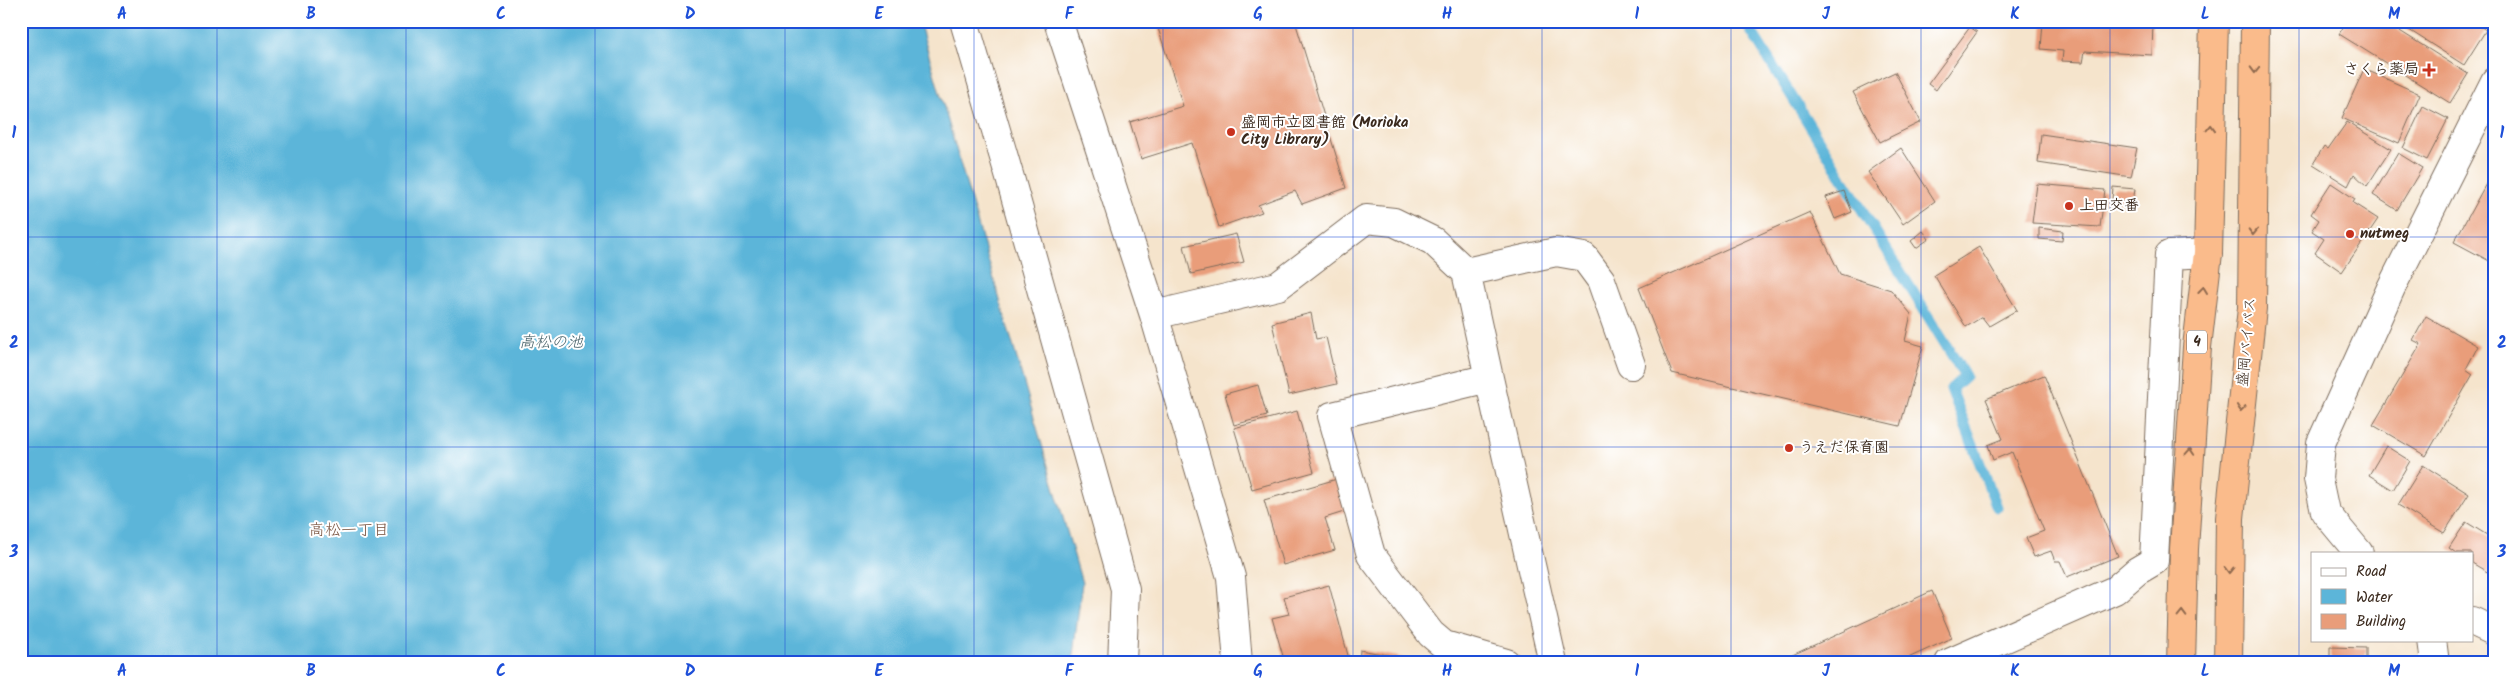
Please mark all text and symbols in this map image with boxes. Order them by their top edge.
text: A [117,2,127,27]
text: B [306,2,316,27]
text: C [496,2,506,27]
text: D [685,2,696,27]
text: E [875,2,885,27]
text: F [1065,2,1075,27]
text: G [1253,2,1263,27]
text: H [1442,2,1452,27]
text: I [1635,2,1640,27]
text: J [1822,2,1831,27]
text: K [2010,2,2020,27]
text: L [2201,2,2209,27]
text: M [2388,2,2401,27]
place label: さくら薬局 [2344,58,2419,82]
marker: さくら薬局 [2423,64,2435,76]
one-way arrow [2249,66,2260,74]
place label: 盛岡市立図書館 (Morioka City Library) [1241,111,1409,152]
text: 1 [12,121,17,146]
text: 1 [2500,121,2505,146]
one-way arrow [2206,123,2216,131]
marker: 盛岡市立図書館 (Morioka City Library) [1225,126,1237,138]
place label: 上田交番 [2079,194,2139,218]
marker: 上田交番 [2063,200,2075,212]
place label: nutmeg [2360,222,2409,246]
marker: nutmeg [2344,228,2356,240]
one-way arrow [2248,229,2258,237]
one-way arrow [2197,286,2208,294]
street label: 盛岡バイパス [2231,296,2263,388]
water label: 高松の池 [519,330,584,355]
text: 2 [9,331,19,356]
road number: 4 [2187,331,2207,354]
text: 2 [2497,331,2507,356]
one-way arrow [2236,405,2247,413]
place label: うえだ保育園 [1799,436,1889,460]
marker: うえだ保育園 [1783,442,1795,454]
one-way arrow [2184,447,2195,455]
district label: 高松一丁目 [309,518,389,543]
text: 3 [9,540,19,565]
text: 3 [2497,540,2507,565]
legend [2311,552,2474,642]
text: Road [2356,560,2387,584]
one-way arrow [2224,567,2234,575]
text: Water [2356,586,2393,610]
one-way arrow [2177,610,2187,618]
text: Building [2356,610,2406,634]
text: A [117,659,127,684]
text: B [306,659,316,684]
text: C [496,659,506,684]
text: D [685,659,696,684]
text: E [875,659,885,684]
text: F [1065,659,1075,684]
text: G [1253,659,1263,684]
text: H [1442,659,1452,684]
text: I [1635,659,1640,684]
text: J [1822,659,1831,684]
text: K [2010,659,2020,684]
text: L [2201,659,2209,684]
text: M [2388,659,2401,684]

